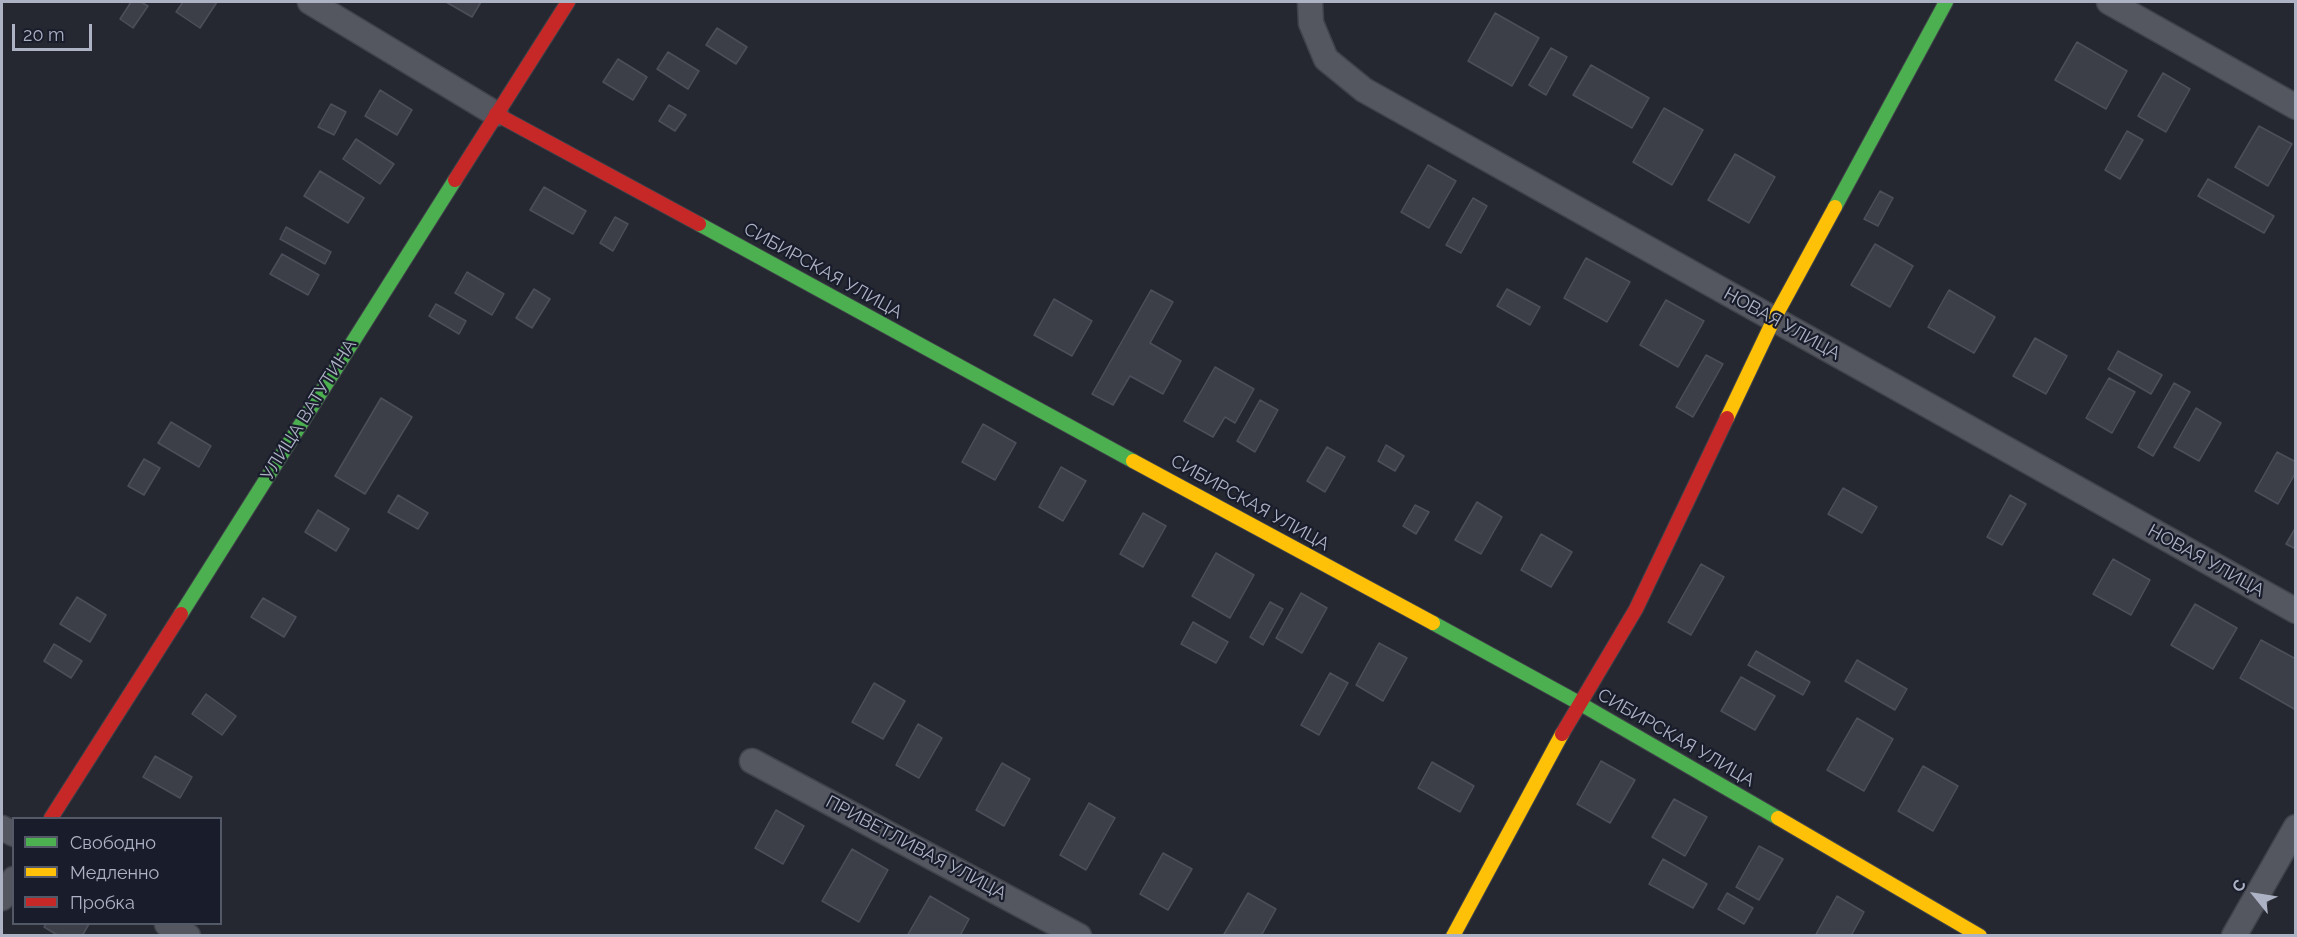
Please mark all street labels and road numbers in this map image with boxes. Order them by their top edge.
street label: СИБИРСКАЯ УЛИЦА [740,218,906,324]
street label: НОВАЯ УЛИЦА [1720,283,1844,365]
street label: УЛИЦА ВАТУТИНА [257,335,361,485]
street label: СИБИРСКАЯ УЛИЦА [1167,450,1333,556]
street label: НОВАЯ УЛИЦА [2144,520,2268,602]
street label: СИБИРСКАЯ УЛИЦА [1594,684,1758,792]
street label: ПРИВЕТЛИВАЯ УЛИЦА [822,791,1010,905]

